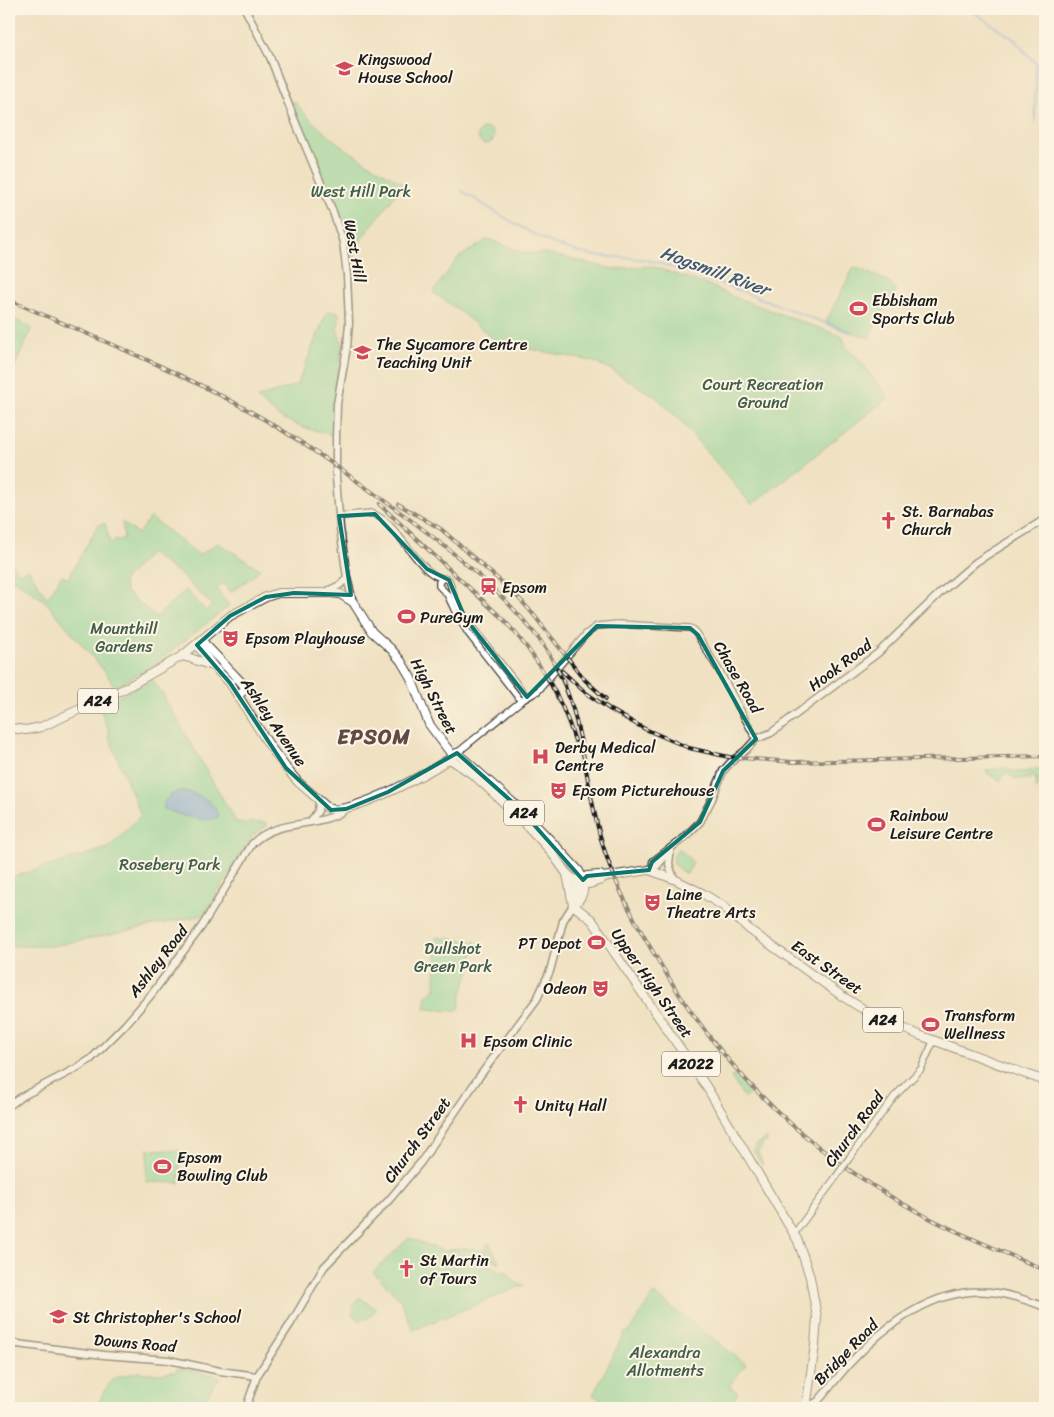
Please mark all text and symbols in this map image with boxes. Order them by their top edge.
place label: Kingswood House School [358,45,453,92]
school or university icon: Kingswood House School [334,58,354,78]
park label: West Hill Park [311,177,411,206]
street label: West Hill [335,217,375,285]
water label: Hogsmill River [656,236,777,307]
place label: Ebbisham Sports Club [872,286,955,333]
sports icon: Ebbisham Sports Club [848,299,868,319]
place label: The Sycamore Centre Teaching Unit [376,330,528,377]
school or university icon: The Sycamore Centre Teaching Unit [352,343,372,363]
park label: Court Recreation Ground [703,370,824,417]
place label: St. Barnabas Church [902,497,994,544]
church icon: St. Barnabas Church [878,510,898,530]
place label: Epsom [502,573,547,602]
station icon: Epsom [478,577,498,597]
place label: PureGym [420,603,484,632]
sports icon: PureGym [396,607,416,627]
park label: Mounthill Gardens [90,614,158,661]
place label: Epsom Playhouse [245,624,365,653]
theatre icon: Epsom Playhouse [221,628,241,648]
street label: Hook Road [802,630,880,699]
street label: Chase Road [705,635,771,720]
street label: High Street [402,652,466,740]
street label: Ashley Avenue [233,670,315,773]
road number: A24 [78,688,118,714]
district label: EPSOM [337,718,411,756]
place label: Derby Medical Centre [555,733,656,780]
hospital icon: Derby Medical Centre [531,746,551,766]
place label: Epsom Picturehouse [572,776,714,805]
theatre icon: Epsom Picturehouse [548,780,568,800]
road number: A24 [504,800,544,826]
place label: Rainbow Leisure Centre [890,801,993,848]
sports icon: Rainbow Leisure Centre [866,814,886,834]
park label: Rosebery Park [119,850,221,879]
place label: Laine Theatre Arts [666,880,756,927]
theatre icon: Laine Theatre Arts [642,893,662,913]
street label: Ashley Road [120,917,197,1005]
street label: Upper High Street [603,922,701,1044]
place label: PT Depot [518,929,582,958]
street label: East Street [785,932,869,1002]
sports icon: PT Depot [586,933,606,953]
park label: Dullshot Green Park [414,934,493,981]
place label: Odeon [543,974,587,1003]
theatre icon: Odeon [591,978,611,998]
place label: Transform Wellness [944,1001,1015,1048]
road number: A24 [863,1008,903,1032]
sports icon: Transform Wellness [920,1014,940,1034]
place label: Epsom Clinic [483,1027,572,1056]
hospital icon: Epsom Clinic [459,1031,479,1051]
road number: A2022 [662,1052,720,1076]
street label: Church Road [816,1083,893,1173]
street label: Church Street [376,1091,458,1189]
place label: Unity Hall [535,1091,607,1120]
church icon: Unity Hall [511,1095,531,1115]
place label: Epsom Bowling Club [177,1143,268,1190]
sports icon: Epsom Bowling Club [153,1156,173,1176]
place label: St Martin of Tours [420,1246,489,1293]
church icon: St Martin of Tours [396,1259,416,1279]
place label: St Christopher's School [73,1303,242,1332]
school or university icon: St Christopher's School [49,1307,69,1327]
street label: Bridge Road [806,1311,887,1392]
street label: Downs Road [93,1325,179,1361]
park label: Alexandra Allotments [625,1338,704,1385]

